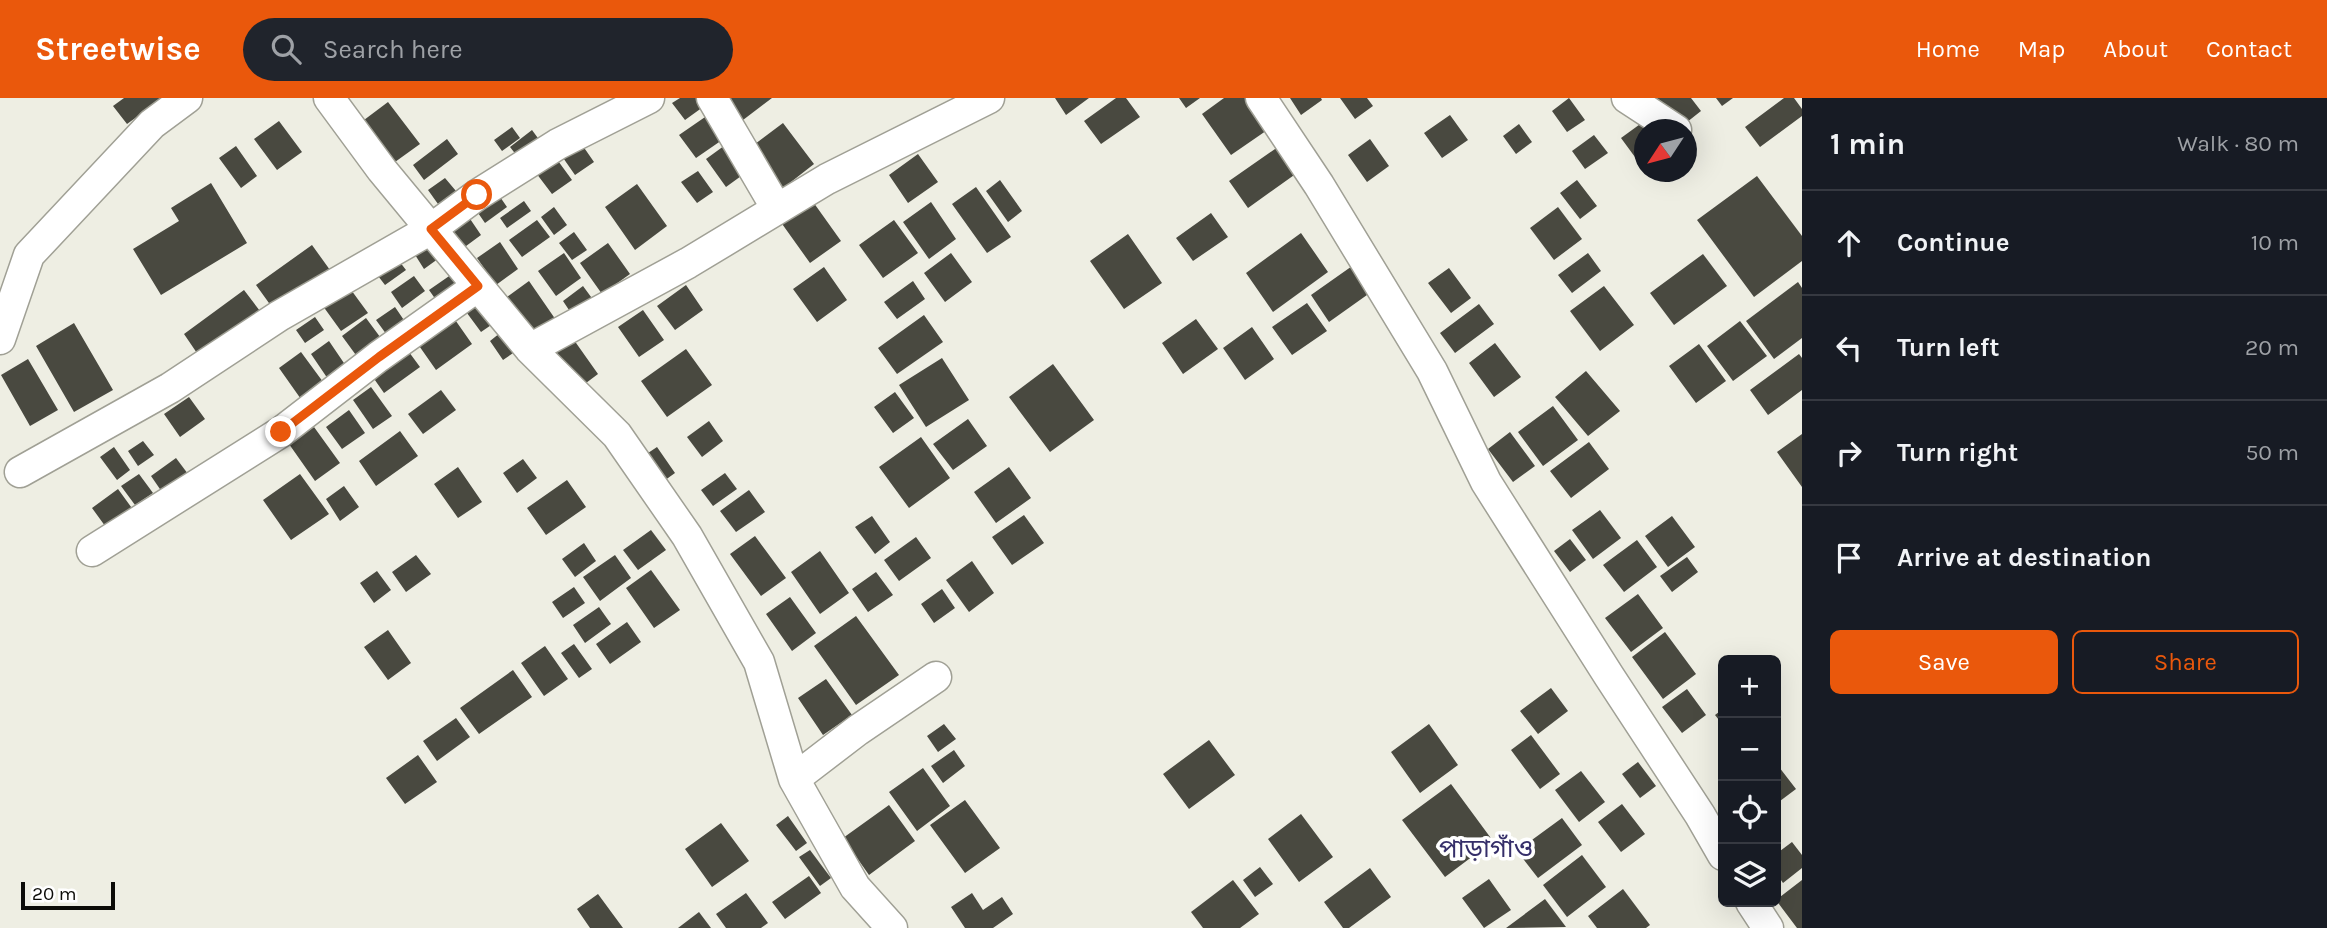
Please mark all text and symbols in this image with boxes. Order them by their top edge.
search box [243,18,733,81]
text: Streetwise [35,30,201,68]
icon: search [267,30,305,68]
text: Search here [323,34,463,65]
text: Home [1916,35,1980,63]
text: Map [2018,35,2065,63]
text: About [2103,35,2168,63]
text: Contact [2206,35,2292,63]
north arrow [1634,119,1697,182]
text: 1 min [1830,126,1905,162]
text: Walk · 80 m [2177,130,2299,157]
route start [461,179,492,210]
icon: ahead [1830,224,1868,262]
text: Continue [1897,227,2009,258]
text: 10 m [2251,229,2299,256]
icon: left [1830,329,1868,367]
text: Turn left [1897,332,1999,363]
text: 20 m [2245,334,2299,361]
route end [265,416,296,447]
icon: right [1830,434,1868,472]
text: Turn right [1897,437,2018,468]
text: 50 m [2245,439,2299,466]
icon: arrive [1830,539,1868,577]
text: Arrive at destination [1897,542,2151,573]
button: Save [1830,630,2058,694]
button: Share [2072,630,2299,694]
map controls [1718,655,1781,907]
button: + [1718,655,1781,718]
button: − [1718,718,1781,781]
button: locate [1718,781,1781,844]
district label: পাড়াগাঁও [1439,833,1533,864]
button: layers [1718,844,1781,907]
scale bar [21,879,116,911]
text: 20 m [32,883,77,905]

